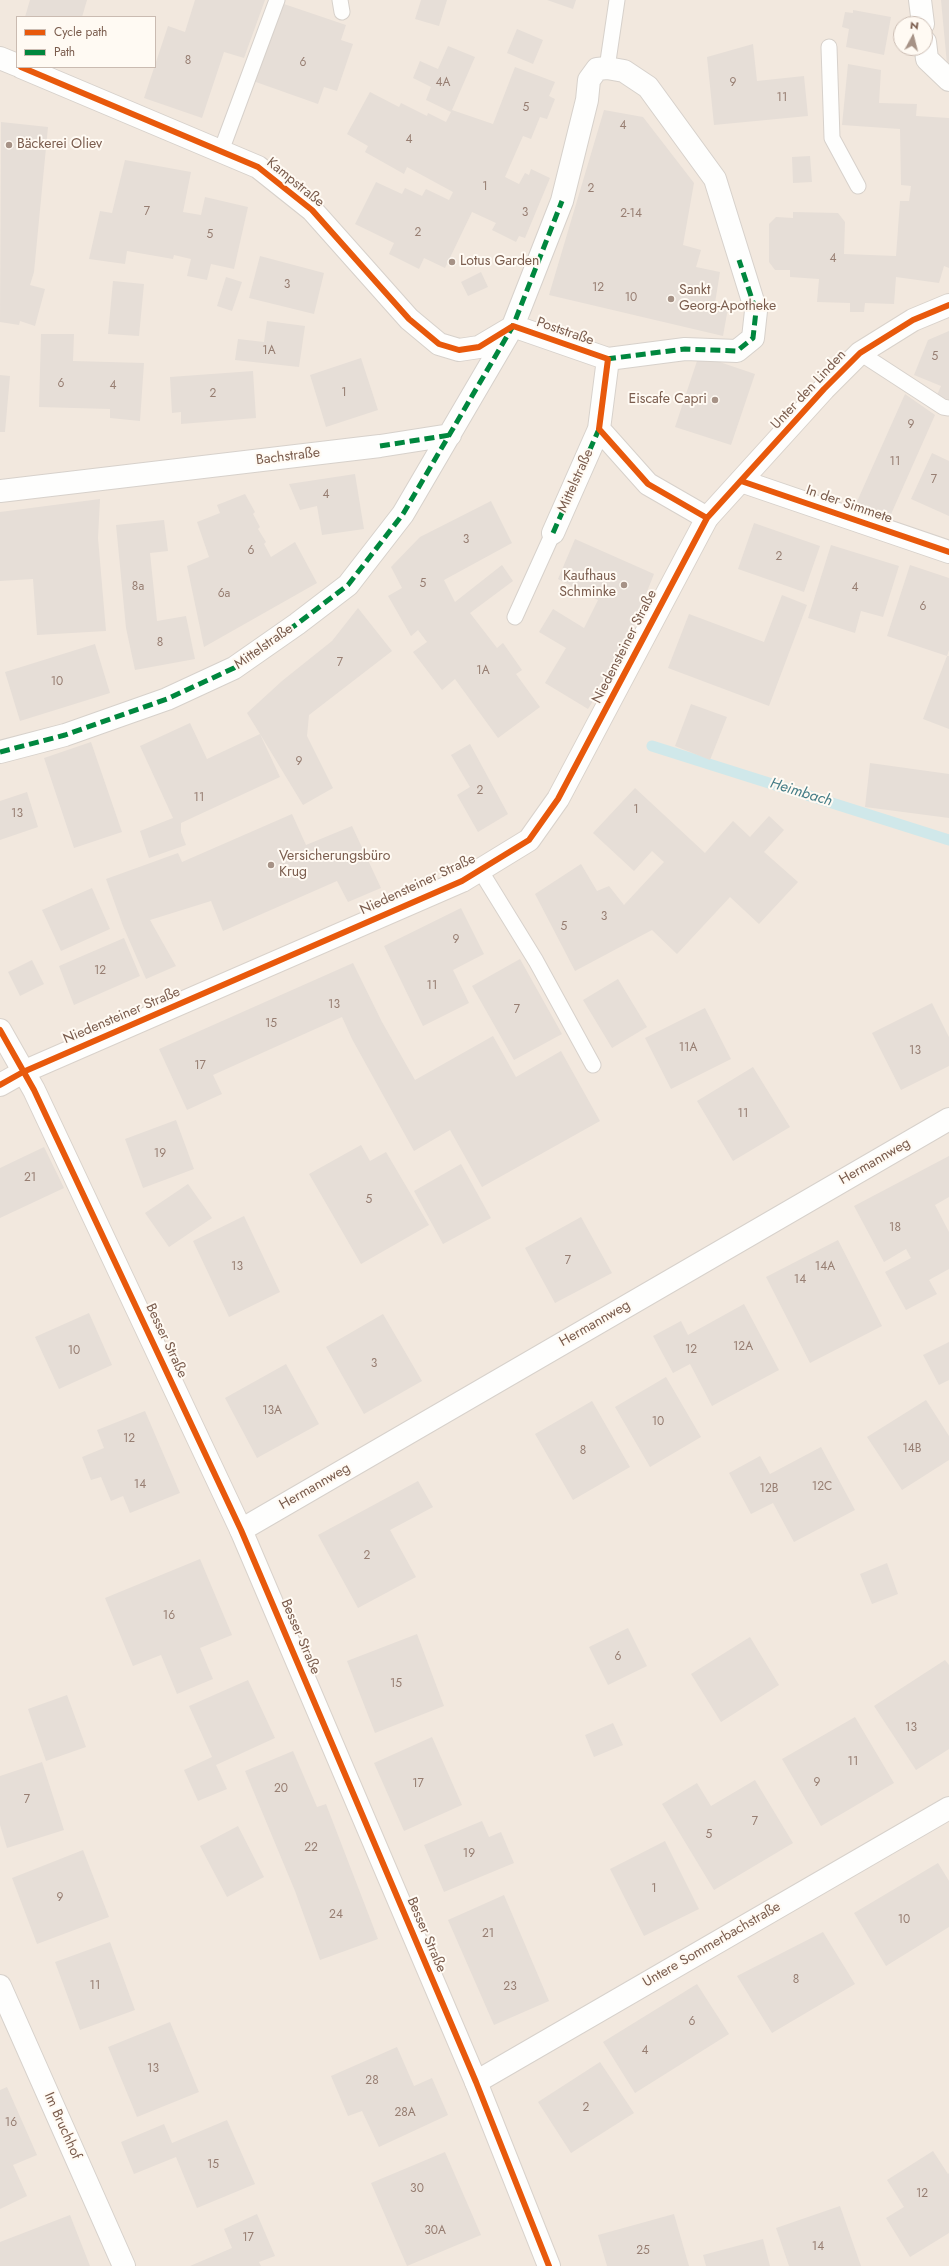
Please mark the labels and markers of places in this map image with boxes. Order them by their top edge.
place label: Bäckerei Oliev [17,137,102,153]
marker: Bäckerei Oliev [4,140,14,150]
place label: Lotus Garden [460,254,539,270]
marker: Lotus Garden [447,257,457,267]
place label: Sankt Georg-Apotheke [679,283,776,316]
marker: Sankt Georg-Apotheke [666,294,676,304]
place label: Eiscafe Capri [628,392,707,408]
marker: Eiscafe Capri [710,395,720,405]
place label: Kaufhaus Schminke [559,569,616,602]
marker: Kaufhaus Schminke [619,580,629,590]
place label: Versicherungsbüro Krug [279,849,390,882]
marker: Versicherungsbüro Krug [266,860,276,870]

